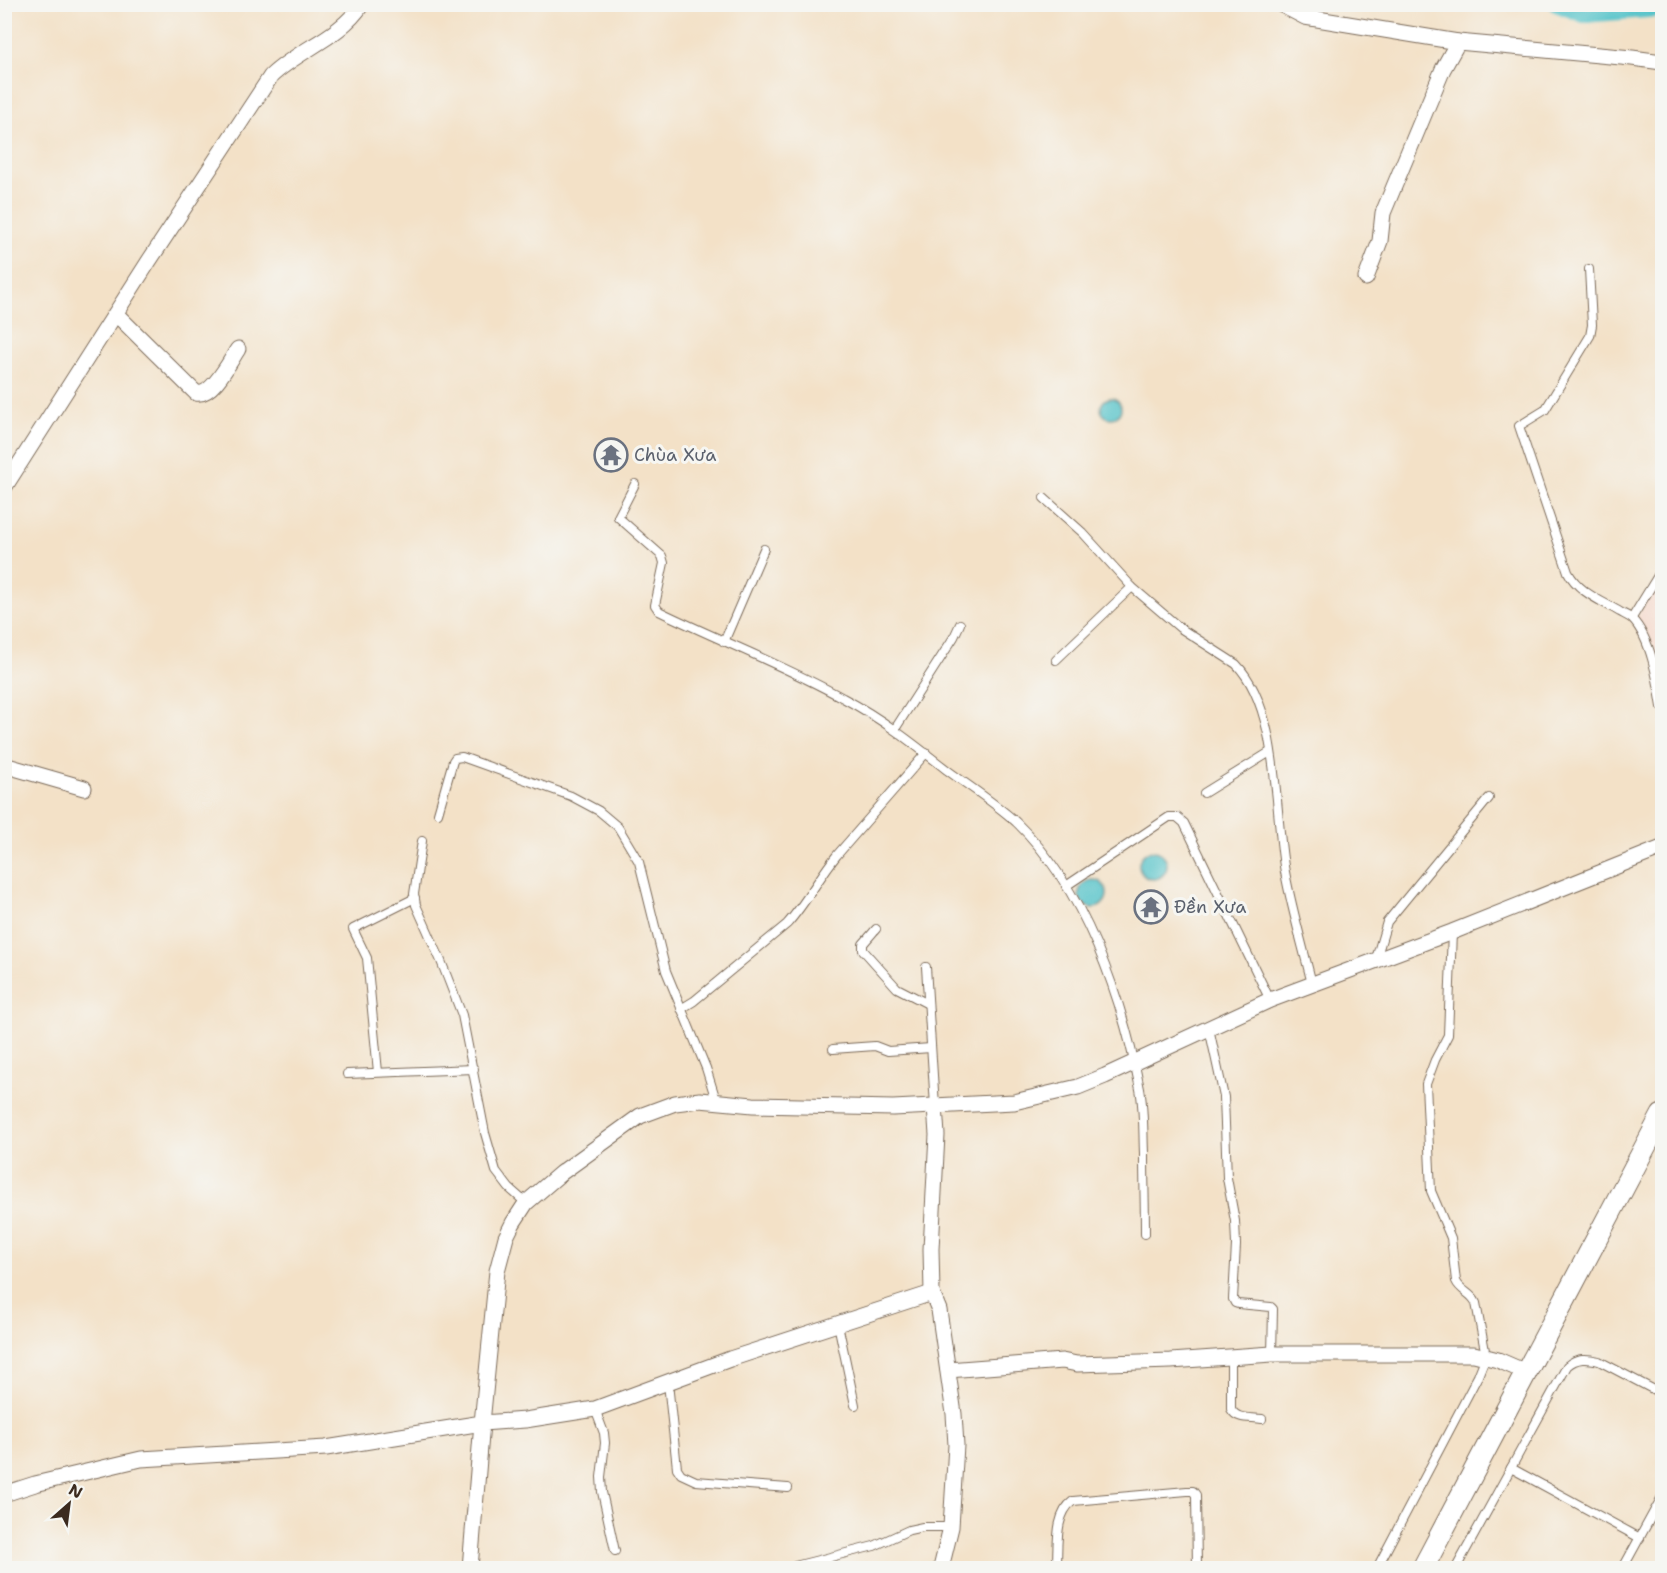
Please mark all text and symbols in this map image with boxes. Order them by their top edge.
temple icon: Chùa Xưa [593,437,629,473]
place label: Chùa Xưa [634,443,716,467]
temple icon: Đền Xưa [1133,889,1169,925]
place label: Đền Xưa [1174,895,1246,919]
north arrow [39,1474,99,1534]
text: N [65,1479,86,1503]

